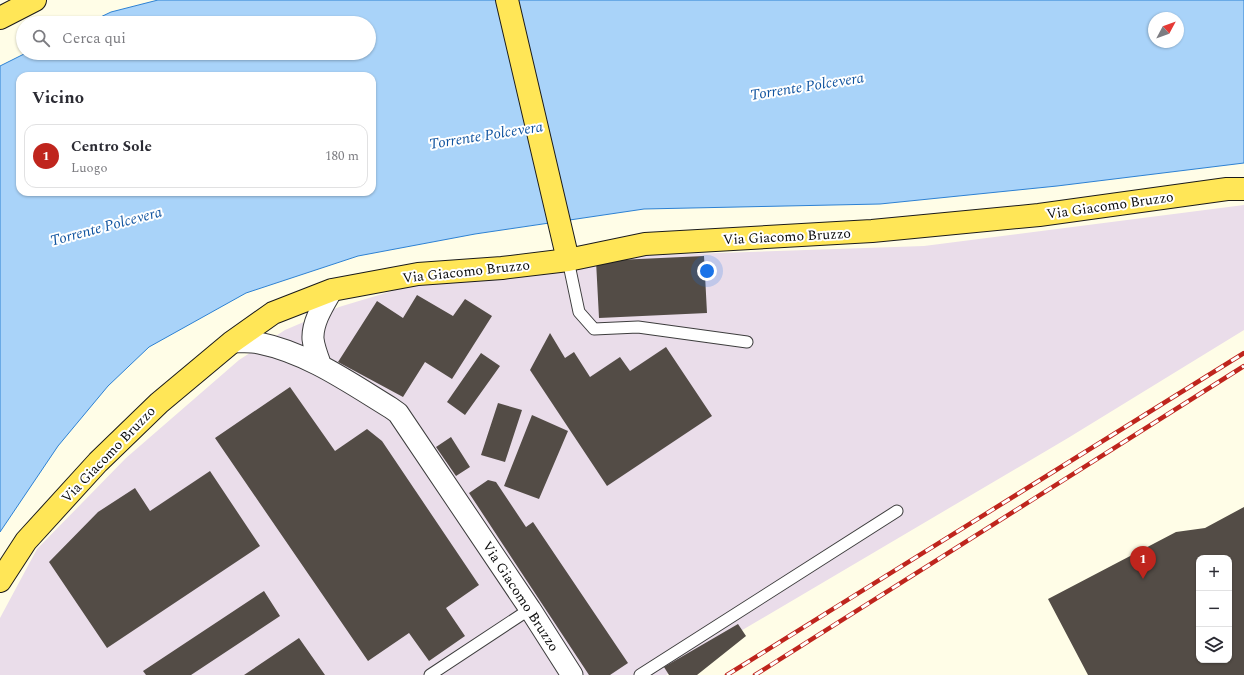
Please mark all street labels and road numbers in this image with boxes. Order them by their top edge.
street label: Via Giacomo Bruzzo [1045,186,1175,225]
street label: Via Giacomo Bruzzo [723,223,851,250]
street label: Via Giacomo Bruzzo [401,254,531,289]
street label: Via Giacomo Bruzzo [56,401,160,508]
street label: Via Giacomo Bruzzo [477,537,564,656]

